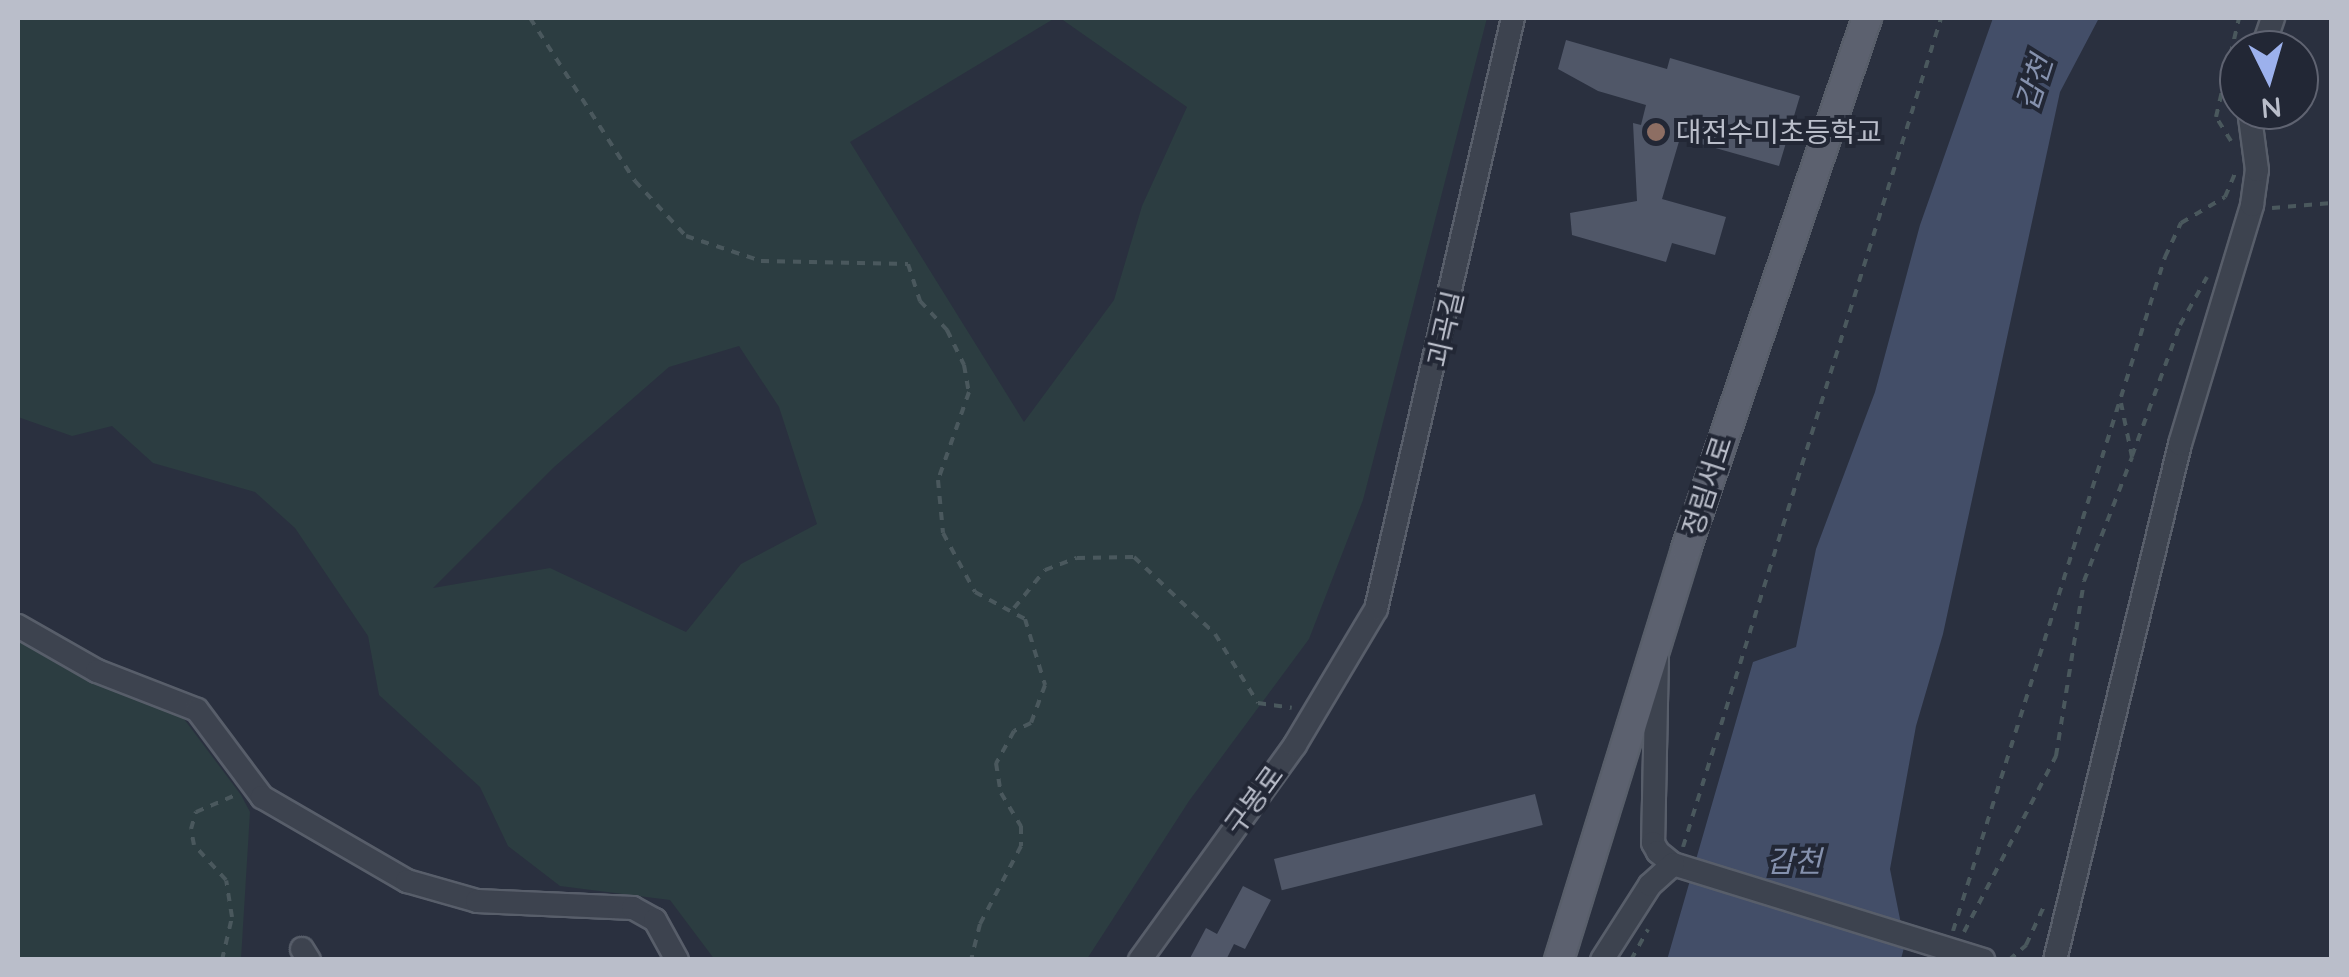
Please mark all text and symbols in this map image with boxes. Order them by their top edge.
north arrow [2219,30,2319,130]
water label: 갑천 [2008,51,2060,115]
text: N [2260,90,2283,127]
place label: 대전수미초등학교 [1676,115,1882,149]
marker: 대전수미초등학교 [1645,121,1667,143]
street label: 괴곡길 [1420,288,1470,370]
street label: 정림서로 [1675,432,1739,540]
street label: 구봉로 [1218,759,1290,841]
water label: 갑천 [1766,843,1822,879]

